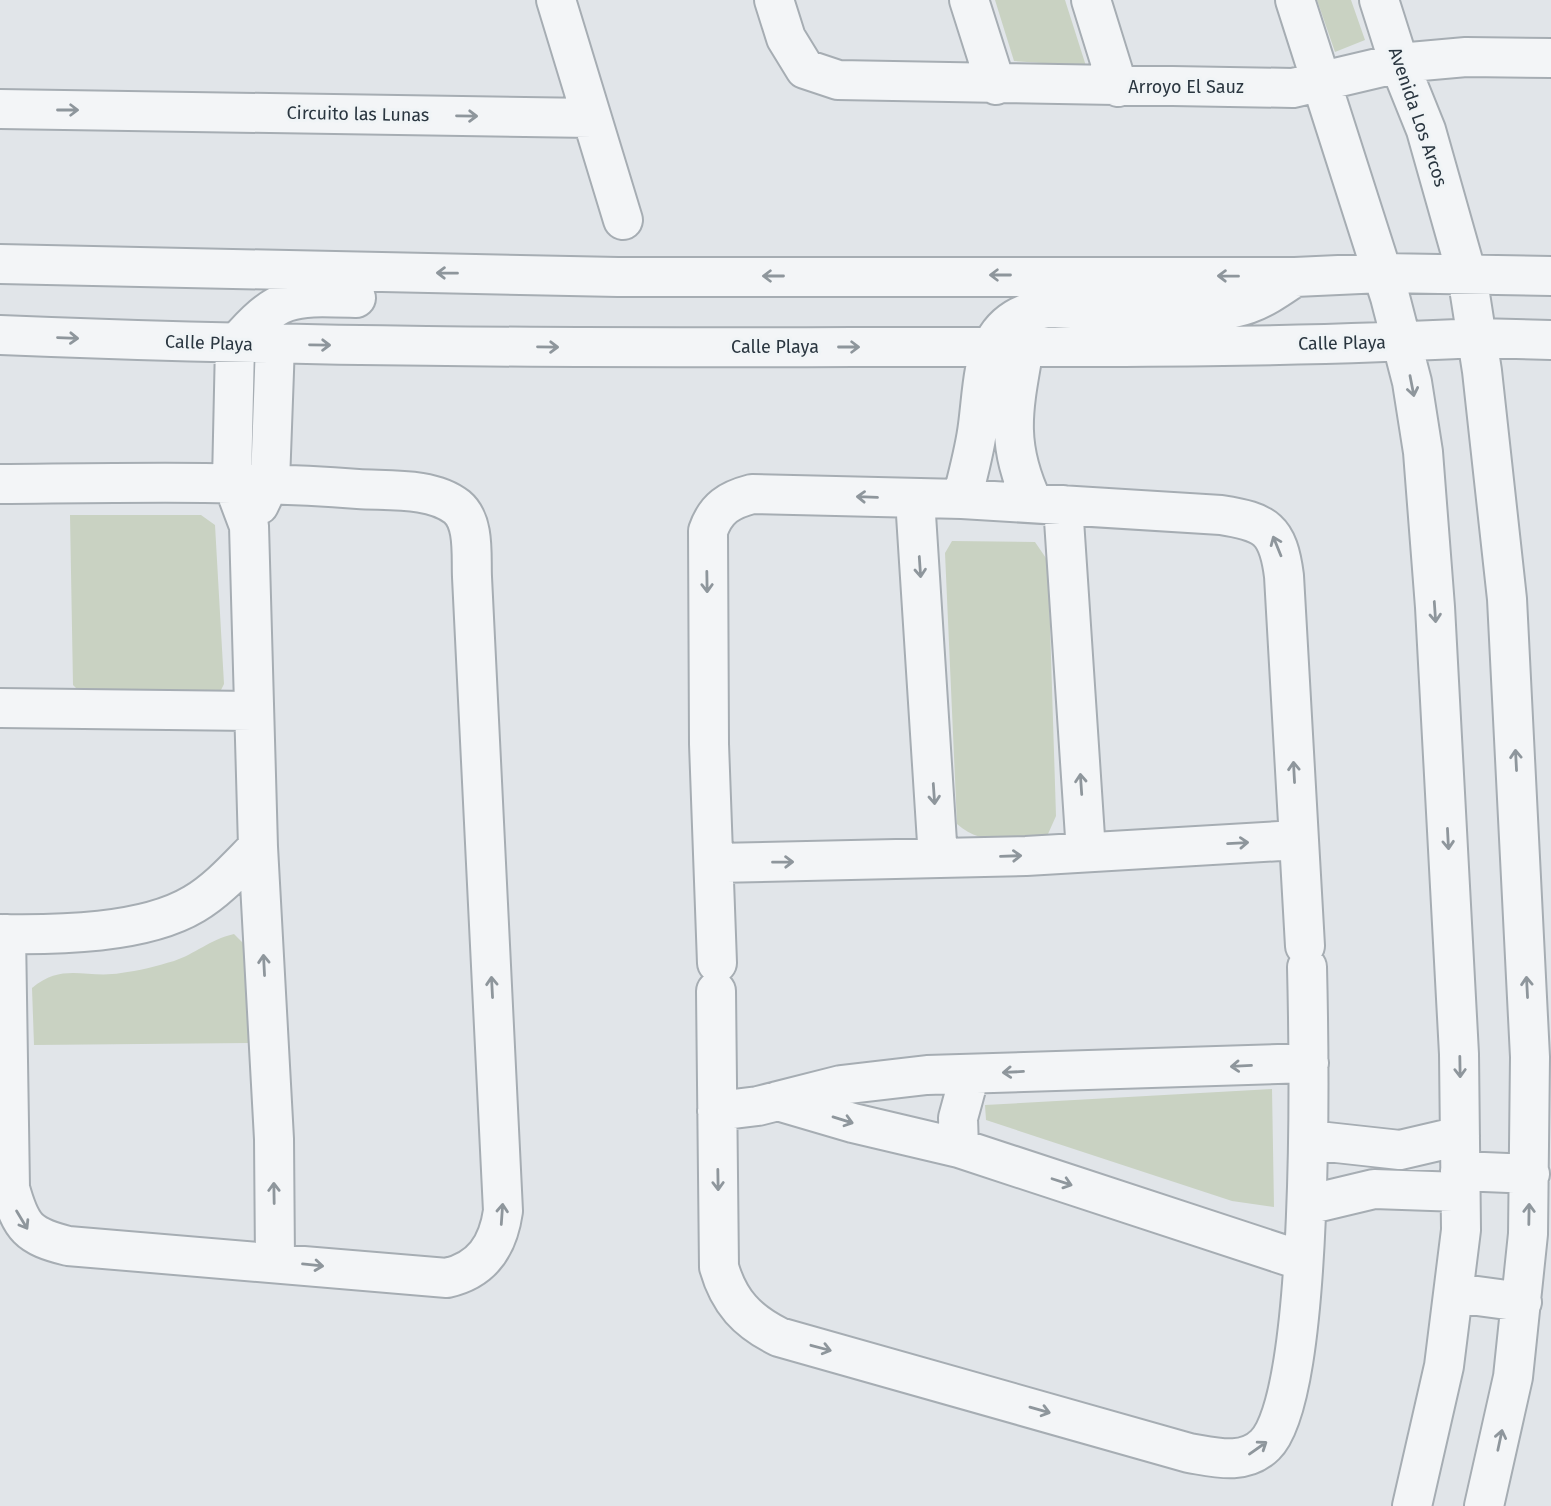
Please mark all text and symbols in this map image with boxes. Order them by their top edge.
street label: Avenida Los Arcos [1384,44,1452,190]
street label: Arroyo El Sauz [1128,76,1244,98]
street label: Circuito las Lunas [286,102,430,126]
one-way arrow [56,103,79,116]
one-way arrow [455,109,478,123]
one-way arrow [436,267,459,280]
one-way arrow [989,268,1012,282]
one-way arrow [761,269,784,283]
one-way arrow [1216,270,1239,283]
street label: Calle Playa [165,330,253,356]
one-way arrow [56,331,79,344]
street label: Calle Playa [1298,331,1386,355]
street label: Calle Playa [731,336,819,358]
one-way arrow [308,338,331,352]
one-way arrow [536,340,559,354]
one-way arrow [837,340,860,354]
one-way arrow [1406,374,1419,397]
one-way arrow [855,491,878,504]
one-way arrow [1269,536,1282,557]
one-way arrow [913,555,926,578]
one-way arrow [700,570,714,593]
one-way arrow [1429,601,1442,624]
one-way arrow [1509,749,1522,771]
one-way arrow [1287,761,1300,783]
one-way arrow [1074,773,1087,796]
one-way arrow [928,782,941,805]
one-way arrow [1442,828,1455,850]
one-way arrow [1226,837,1249,850]
one-way arrow [999,850,1022,863]
one-way arrow [772,855,795,868]
one-way arrow [258,954,271,977]
one-way arrow [486,975,499,998]
one-way arrow [1521,976,1534,999]
one-way arrow [1453,1055,1466,1078]
one-way arrow [1229,1059,1252,1072]
one-way arrow [1002,1066,1025,1079]
one-way arrow [832,1115,854,1128]
one-way arrow [711,1168,725,1191]
one-way arrow [1051,1176,1073,1189]
one-way arrow [268,1181,281,1204]
one-way arrow [495,1203,508,1226]
one-way arrow [1522,1203,1535,1226]
one-way arrow [15,1210,29,1230]
one-way arrow [301,1259,324,1272]
one-way arrow [809,1342,832,1355]
one-way arrow [1028,1404,1051,1417]
one-way arrow [1494,1429,1508,1452]
one-way arrow [1248,1441,1267,1455]

